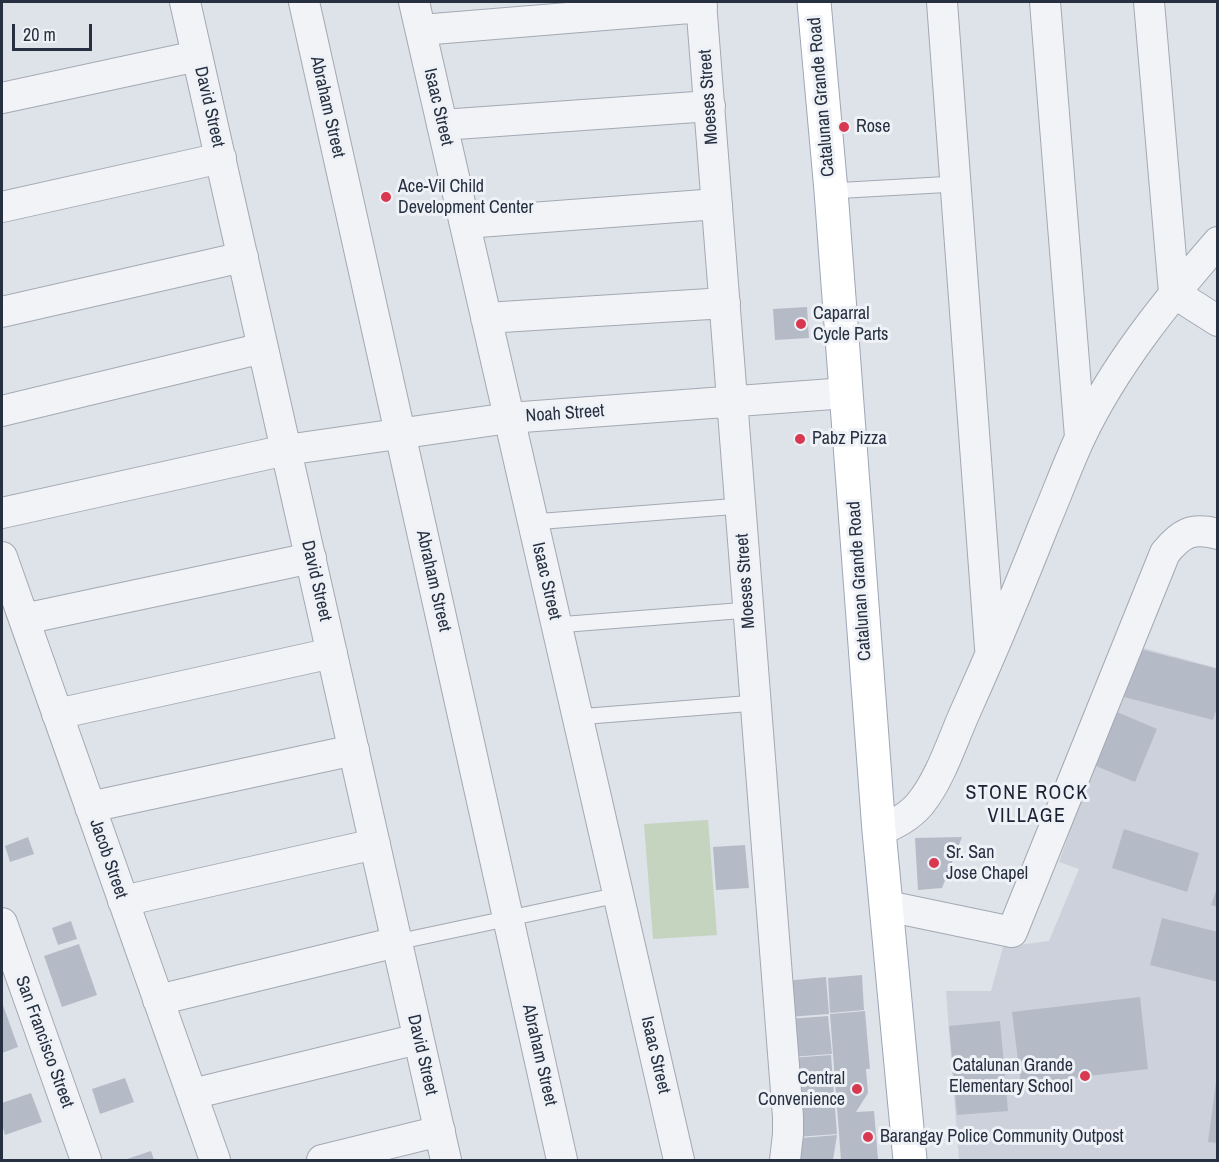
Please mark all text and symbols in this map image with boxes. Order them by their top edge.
scale bar [15,12,94,50]
street label: Catalunan Grande Road [804,16,840,178]
text: 20 m [23,22,56,47]
street label: Moeses Street [695,49,723,145]
street label: Abraham Street [305,54,349,160]
street label: David Street [189,65,229,149]
street label: Isaac Street [419,66,457,148]
place label: Rose [856,116,890,138]
marker: Rose [837,120,851,134]
place label: Ace-Vil Child Development Center [398,176,533,219]
marker: Ace-Vil Child Development Center [379,190,393,204]
place label: Caparral Cycle Parts [813,303,888,346]
marker: Caparral Cycle Parts [794,317,808,331]
street label: Noah Street [525,400,605,428]
place label: Pabz Pizza [812,428,887,450]
marker: Pabz Pizza [793,432,807,446]
street label: Catalunan Grande Road [844,500,876,662]
street label: Abraham Street [411,528,455,634]
street label: Moeses Street [732,533,760,629]
street label: David Street [296,539,336,623]
street label: Isaac Street [527,540,565,622]
district label: STONE ROCK VILLAGE [965,782,1089,829]
street label: Jacob Street [84,816,132,902]
place label: Sr. San Jose Chapel [946,842,1028,884]
marker: Sr. San Jose Chapel [927,856,941,870]
street label: San Francisco Street [10,973,78,1111]
street label: Abraham Street [517,1002,561,1108]
street label: David Street [402,1013,442,1097]
street label: Isaac Street [636,1014,674,1096]
place label: Catalunan Grande Elementary School [949,1055,1073,1098]
place label: Central Convenience [758,1068,845,1110]
marker: Catalunan Grande Elementary School [1078,1069,1092,1083]
marker: Central Convenience [850,1082,864,1096]
place label: Barangay Police Community Outpost [880,1126,1124,1148]
marker: Barangay Police Community Outpost [861,1130,875,1144]

